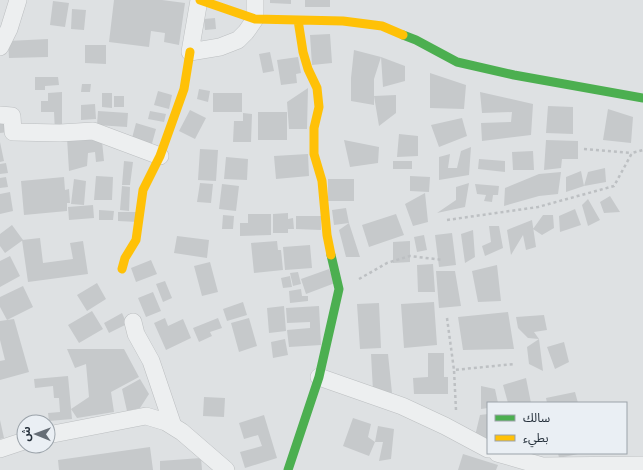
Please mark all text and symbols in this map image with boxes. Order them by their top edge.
legend [487,402,627,454]
text: سالك [523,409,550,427]
north arrow [16,414,56,454]
text: ش [18,426,34,442]
text: بطيء [523,429,549,448]

